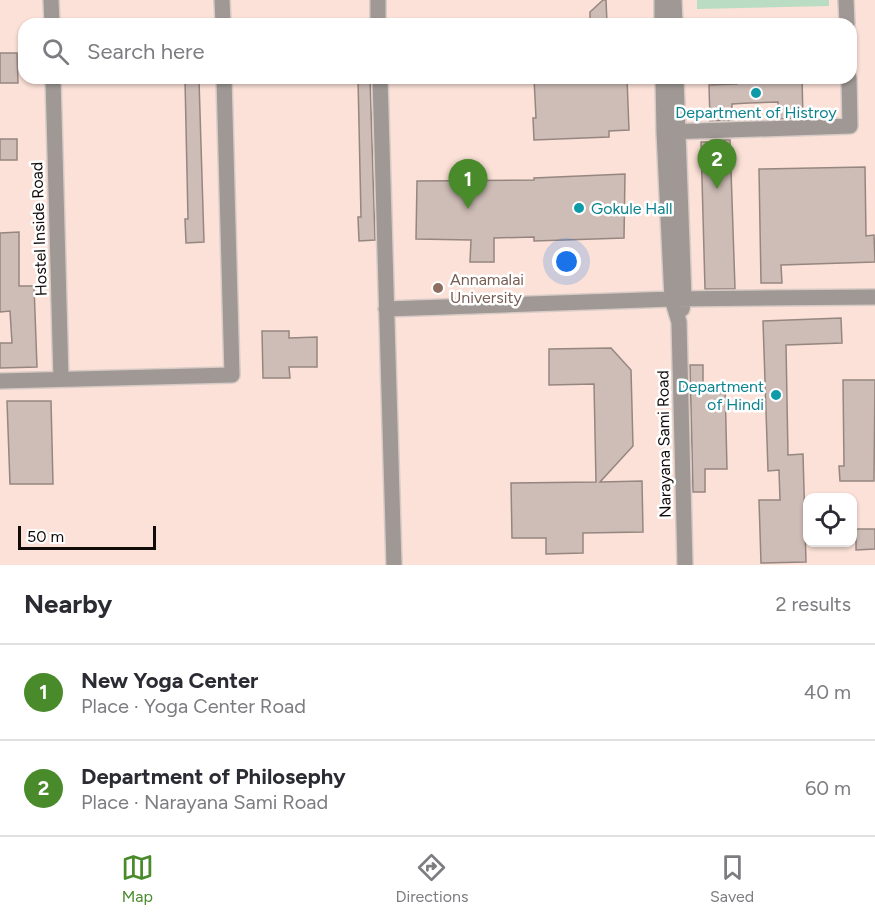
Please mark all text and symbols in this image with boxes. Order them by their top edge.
search box [18,18,857,84]
icon: search [39,35,72,68]
text: Search here [87,38,205,65]
marker: Department of Histroy [749,86,763,100]
place label: Department of Histroy [675,103,837,122]
pin: 2 [698,140,736,189]
pin: 1 [448,160,488,209]
street label: Hostel Inside Road [27,162,51,296]
place label: Gokule Hall [591,199,673,218]
marker: Gokule Hall [572,201,586,215]
your location [552,247,581,276]
place label: Annamalai University [450,270,524,307]
marker: Annamalai University [431,281,445,295]
street label: Narayana Sami Road [653,370,675,518]
place label: Department of Hindi [678,377,764,414]
marker: Department of Hindi [769,388,783,402]
map controls [803,493,857,547]
button: locate [803,493,857,547]
scale bar [18,523,156,550]
text: 50 m [27,527,64,546]
text: Nearby [24,588,112,620]
text: 2 results [775,592,851,616]
text: New Yoga Center [81,667,258,694]
text: 1 [39,680,48,704]
text: 40 m [804,680,851,704]
text: Place · Yoga Center Road [81,694,306,718]
text: Department of Philosephy [81,763,346,790]
text: 2 [38,776,49,800]
text: 60 m [805,776,851,800]
text: Place · Narayana Sami Road [81,790,328,814]
tab: Map [121,851,154,906]
tab: Directions [395,851,468,906]
tab: Saved [710,851,754,906]

